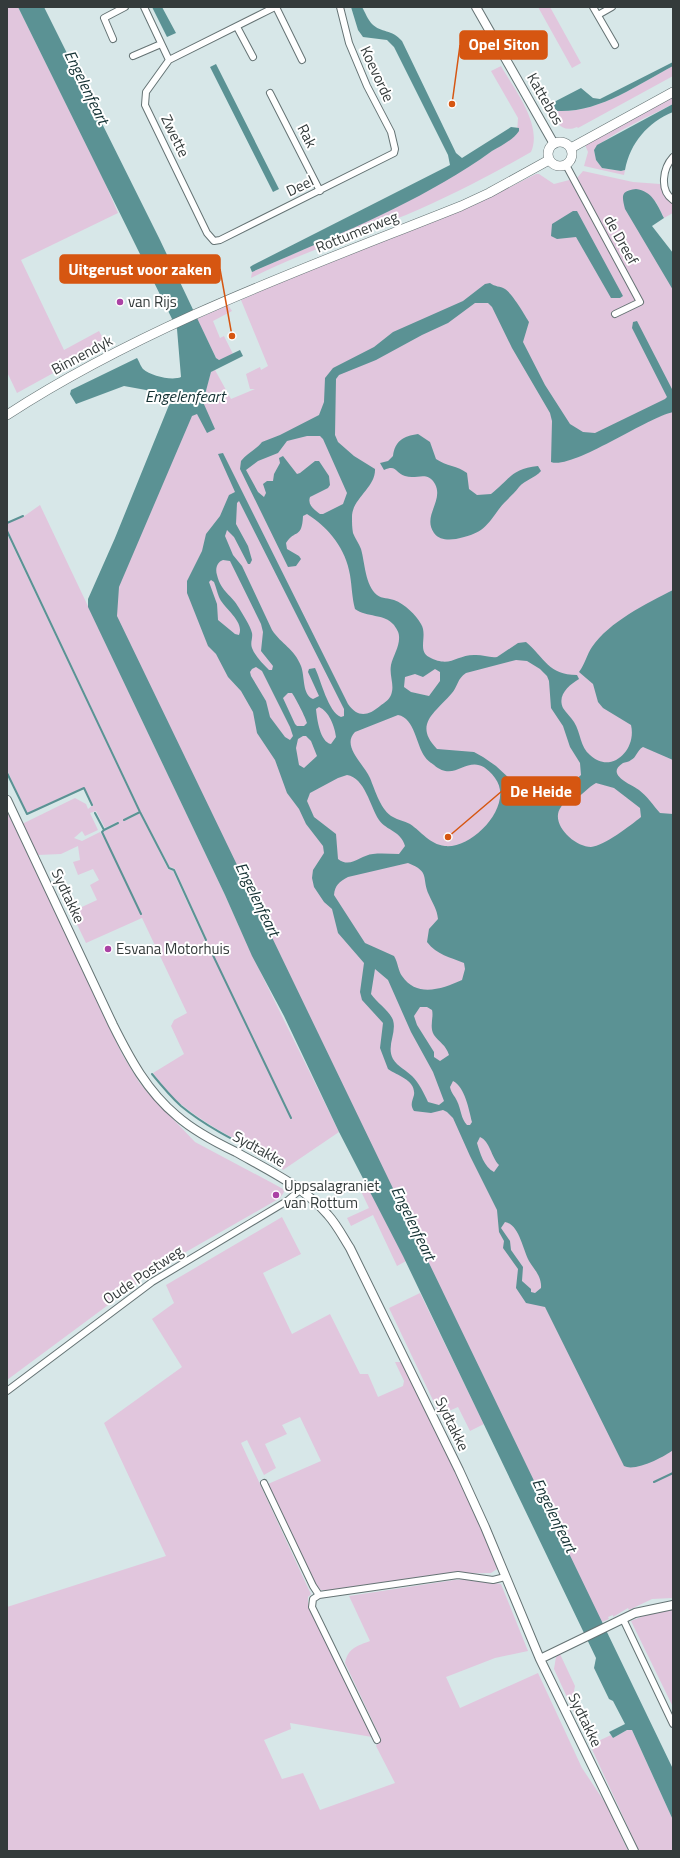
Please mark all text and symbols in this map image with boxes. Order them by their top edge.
callout: Opel Siton [460,31,547,59]
text: Opel Siton [468,32,540,56]
street label: Koevorde [355,42,400,105]
water label: Engelenfeart [59,46,116,130]
street label: Kattebos [521,68,570,129]
street label: Zwette [155,111,196,161]
street label: Rak [292,120,323,152]
street label: Deel [282,169,318,202]
street label: Rottumerweg [312,204,402,259]
street label: de Dreef [598,211,645,269]
callout: Uitgerust voor zaken [60,255,220,283]
text: Uitgerust voor zaken [68,257,212,281]
place label: van Rijs [128,290,177,313]
marker: van Rijs [115,297,125,307]
street label: Binnendyk [47,329,117,380]
water label: Engelenfeart [145,384,227,408]
callout: De Heide [502,777,580,805]
text: De Heide [510,779,572,803]
water label: Engelenfeart [230,858,287,942]
street label: Sydtakke [46,865,91,927]
place label: Esvana Motorhuis [116,937,230,960]
marker: Esvana Motorhuis [103,944,113,954]
street label: Sydtakke [228,1125,290,1173]
place label: Uppsalagraniet van Rottum [284,1174,380,1214]
water label: Engelenfeart [386,1182,443,1266]
marker: Uppsalagraniet van Rottum [271,1190,281,1200]
street label: Oude Postweg [98,1239,188,1310]
street label: Sydtakke [429,1393,475,1455]
water label: Engelenfeart [527,1474,584,1558]
street label: Sydtakke [562,1689,608,1751]

